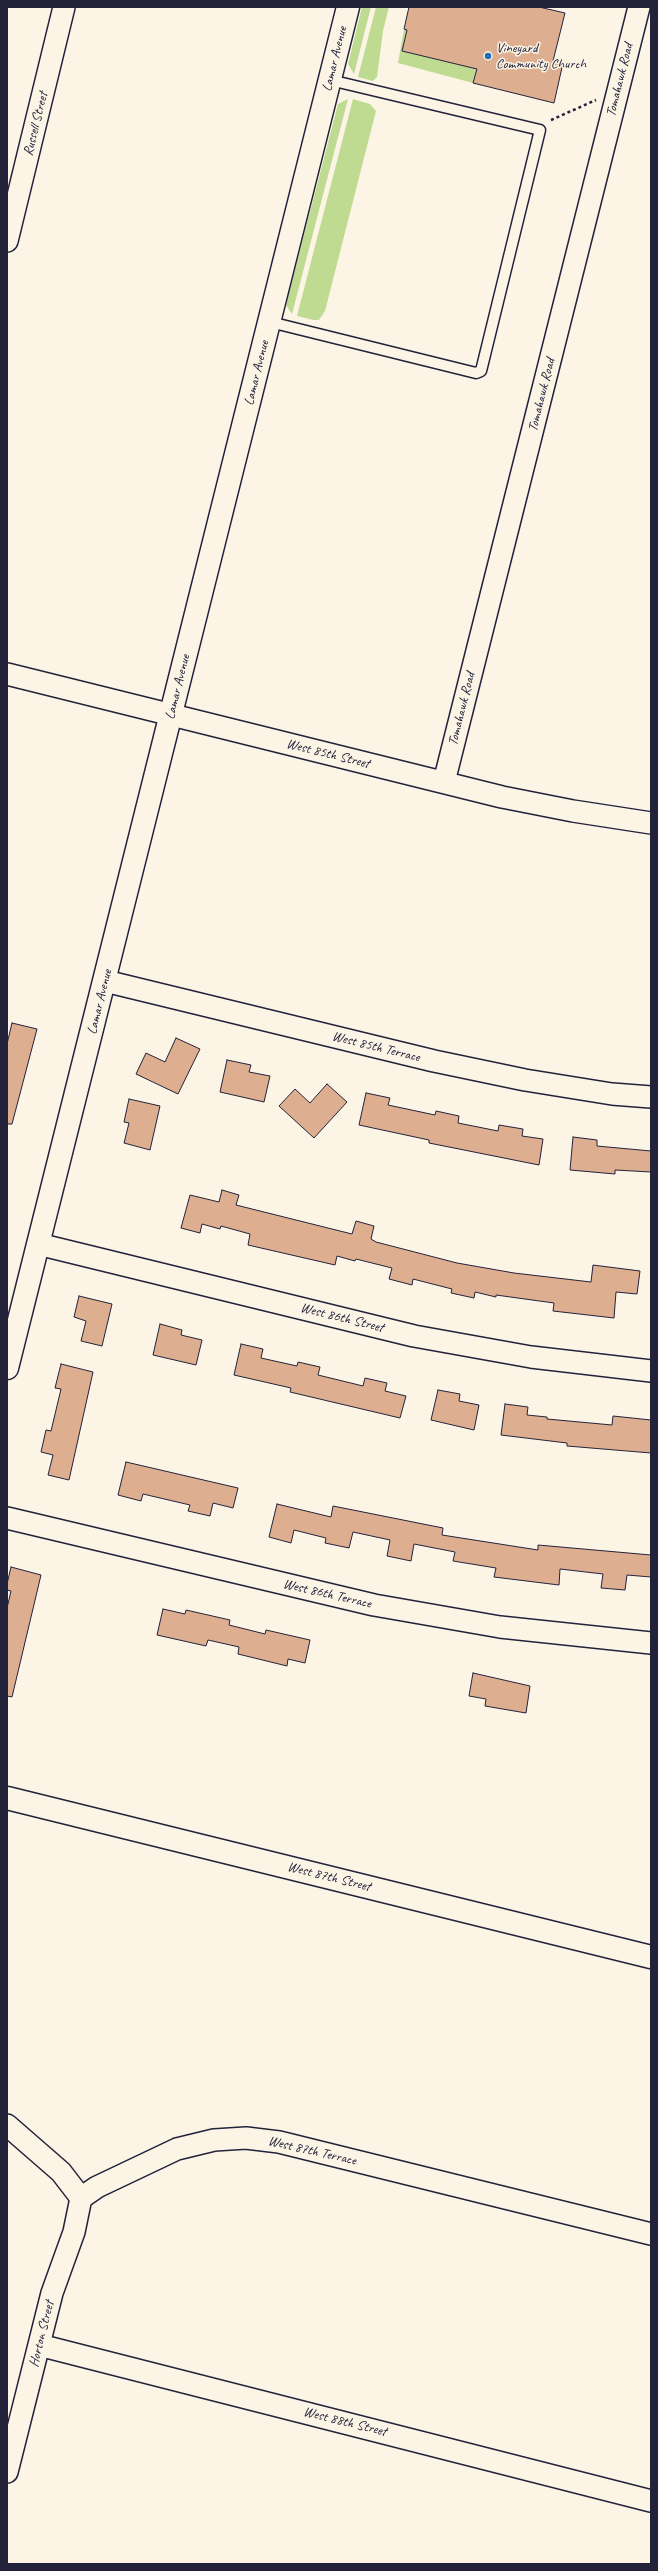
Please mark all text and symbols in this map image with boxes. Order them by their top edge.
street label: Lamar Avenue [319,25,351,93]
place label: Vineyard Community Church [496,40,586,72]
street label: Tomahawk Road [603,42,637,118]
marker: Vineyard Community Church [483,51,493,61]
street label: Russell Street [20,90,52,158]
street label: Lamar Avenue [241,339,273,407]
street label: Tomahawk Road [525,357,559,433]
street label: Lamar Avenue [162,653,194,721]
street label: Tomahawk Road [445,671,479,747]
street label: West 85th Street [285,736,371,772]
street label: Lamar Avenue [84,968,116,1036]
street label: West 85th Terrace [330,1028,422,1066]
street label: West 86th Street [299,1300,385,1336]
street label: West 86th Terrace [281,1576,373,1612]
street label: West 87th Street [286,1859,372,1895]
street label: West 87th Terrace [266,2133,358,2169]
street label: Horton Street [26,2299,58,2369]
street label: West 88th Street [302,2404,388,2440]

